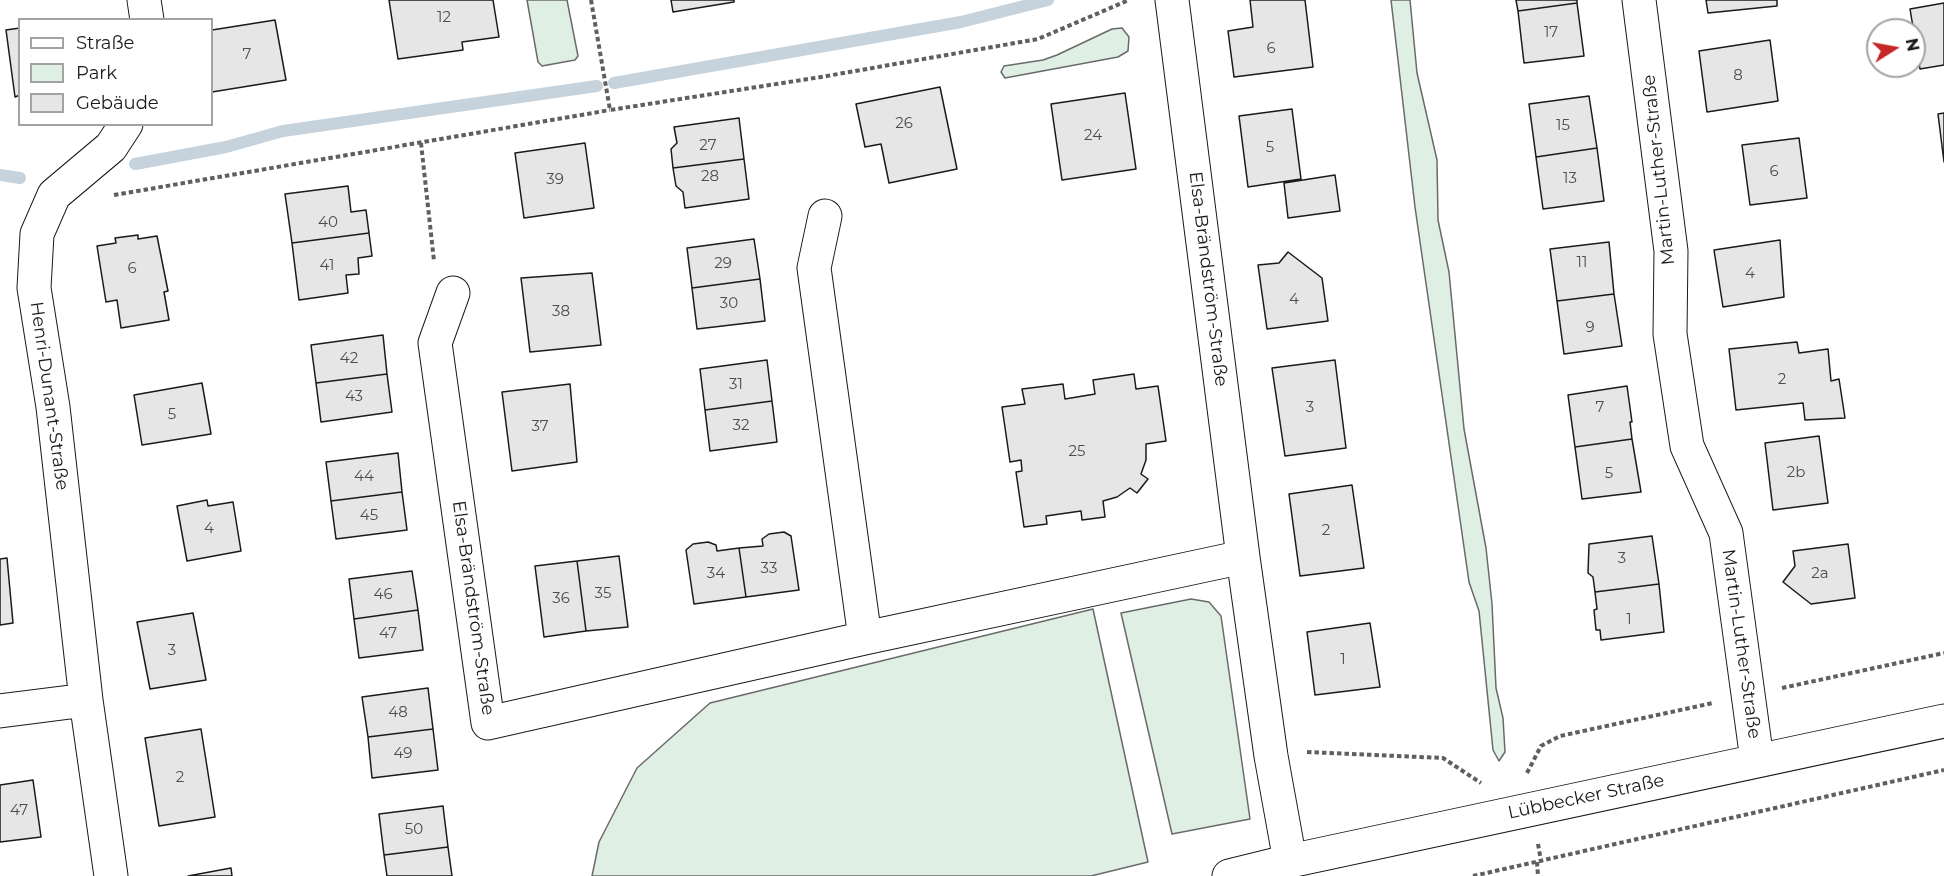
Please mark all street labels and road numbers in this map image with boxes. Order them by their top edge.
street label: Martin-Luther-Straße [1638,74,1680,266]
street label: Elsa-Brändström-Straße [1184,170,1232,388]
street label: Henri-Dunant-Straße [25,300,73,492]
street label: Elsa-Brändström-Straße [447,499,499,717]
street label: Martin-Luther-Straße [1717,548,1765,740]
street label: Lübbecker Straße [1506,770,1666,824]

